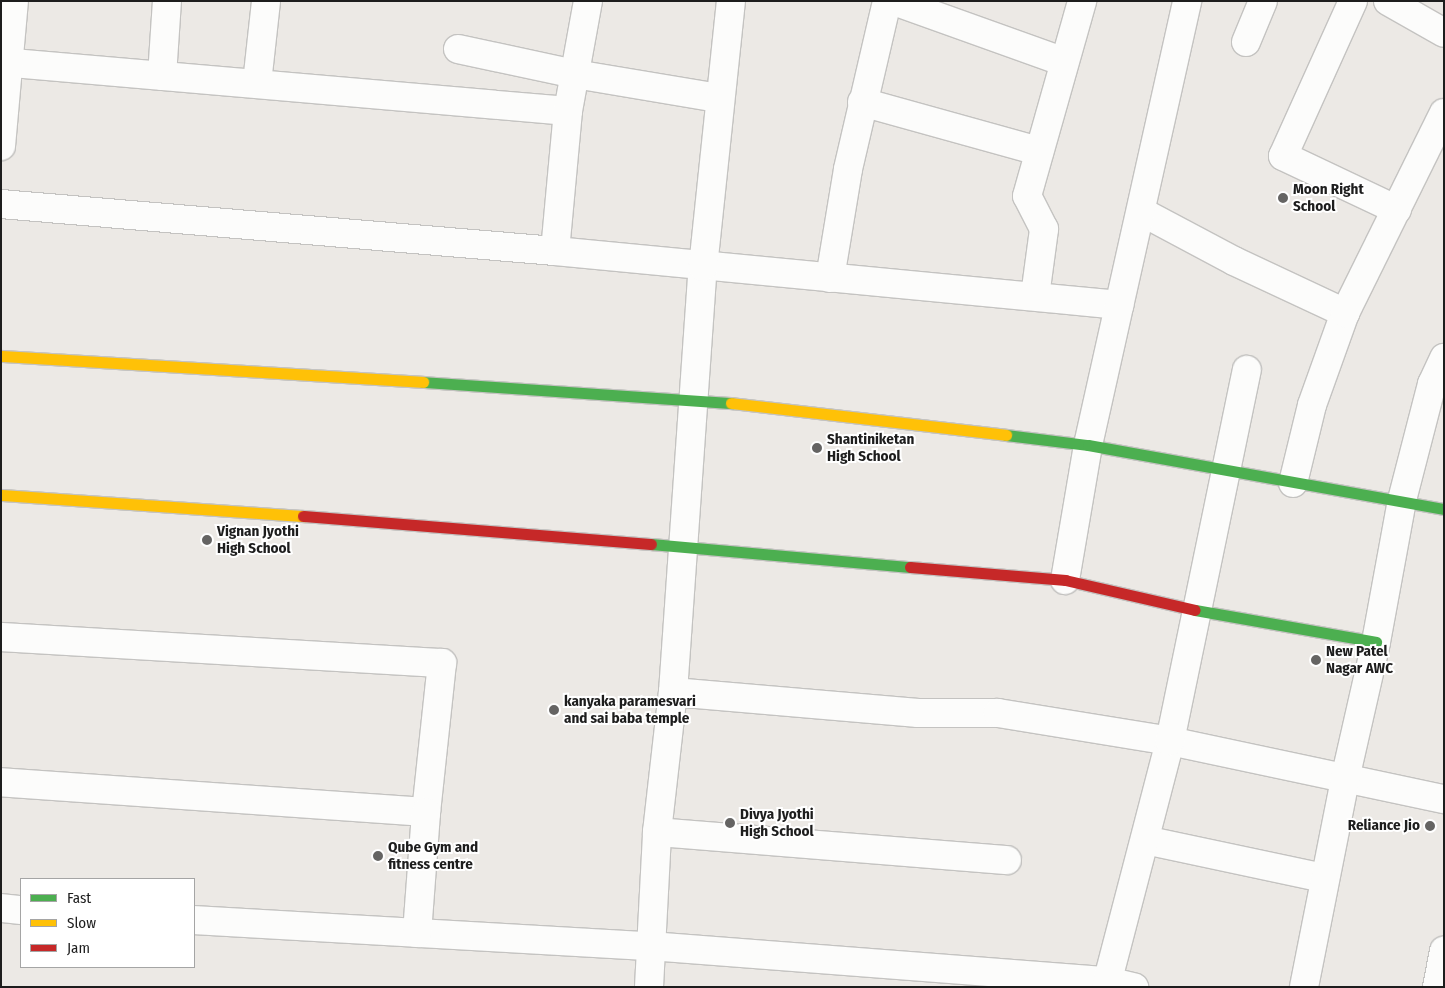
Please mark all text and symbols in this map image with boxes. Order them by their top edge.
place label: Moon Right School [1293,180,1364,215]
marker: Moon Right School [1277,192,1289,204]
place label: Shantiniketan High School [827,430,914,465]
marker: Shantiniketan High School [811,442,823,454]
place label: Vignan Jyothi High School [217,522,299,557]
marker: Vignan Jyothi High School [201,534,213,546]
place label: New Patel Nagar AWC [1326,642,1393,677]
marker: New Patel Nagar AWC [1310,654,1322,666]
place label: kanyaka paramesvari and sai baba temple [564,692,696,727]
marker: kanyaka paramesvari and sai baba temple [548,704,560,716]
place label: Divya Jyothi High School [740,805,814,840]
marker: Divya Jyothi High School [724,817,736,829]
place label: Reliance Jio [1348,817,1420,835]
marker: Reliance Jio [1424,820,1436,832]
place label: Qube Gym and fitness centre [388,838,478,873]
marker: Qube Gym and fitness centre [372,850,384,862]
legend [20,878,195,968]
text: Fast [67,889,91,907]
text: Slow [67,914,96,932]
text: Jam [67,939,90,957]

